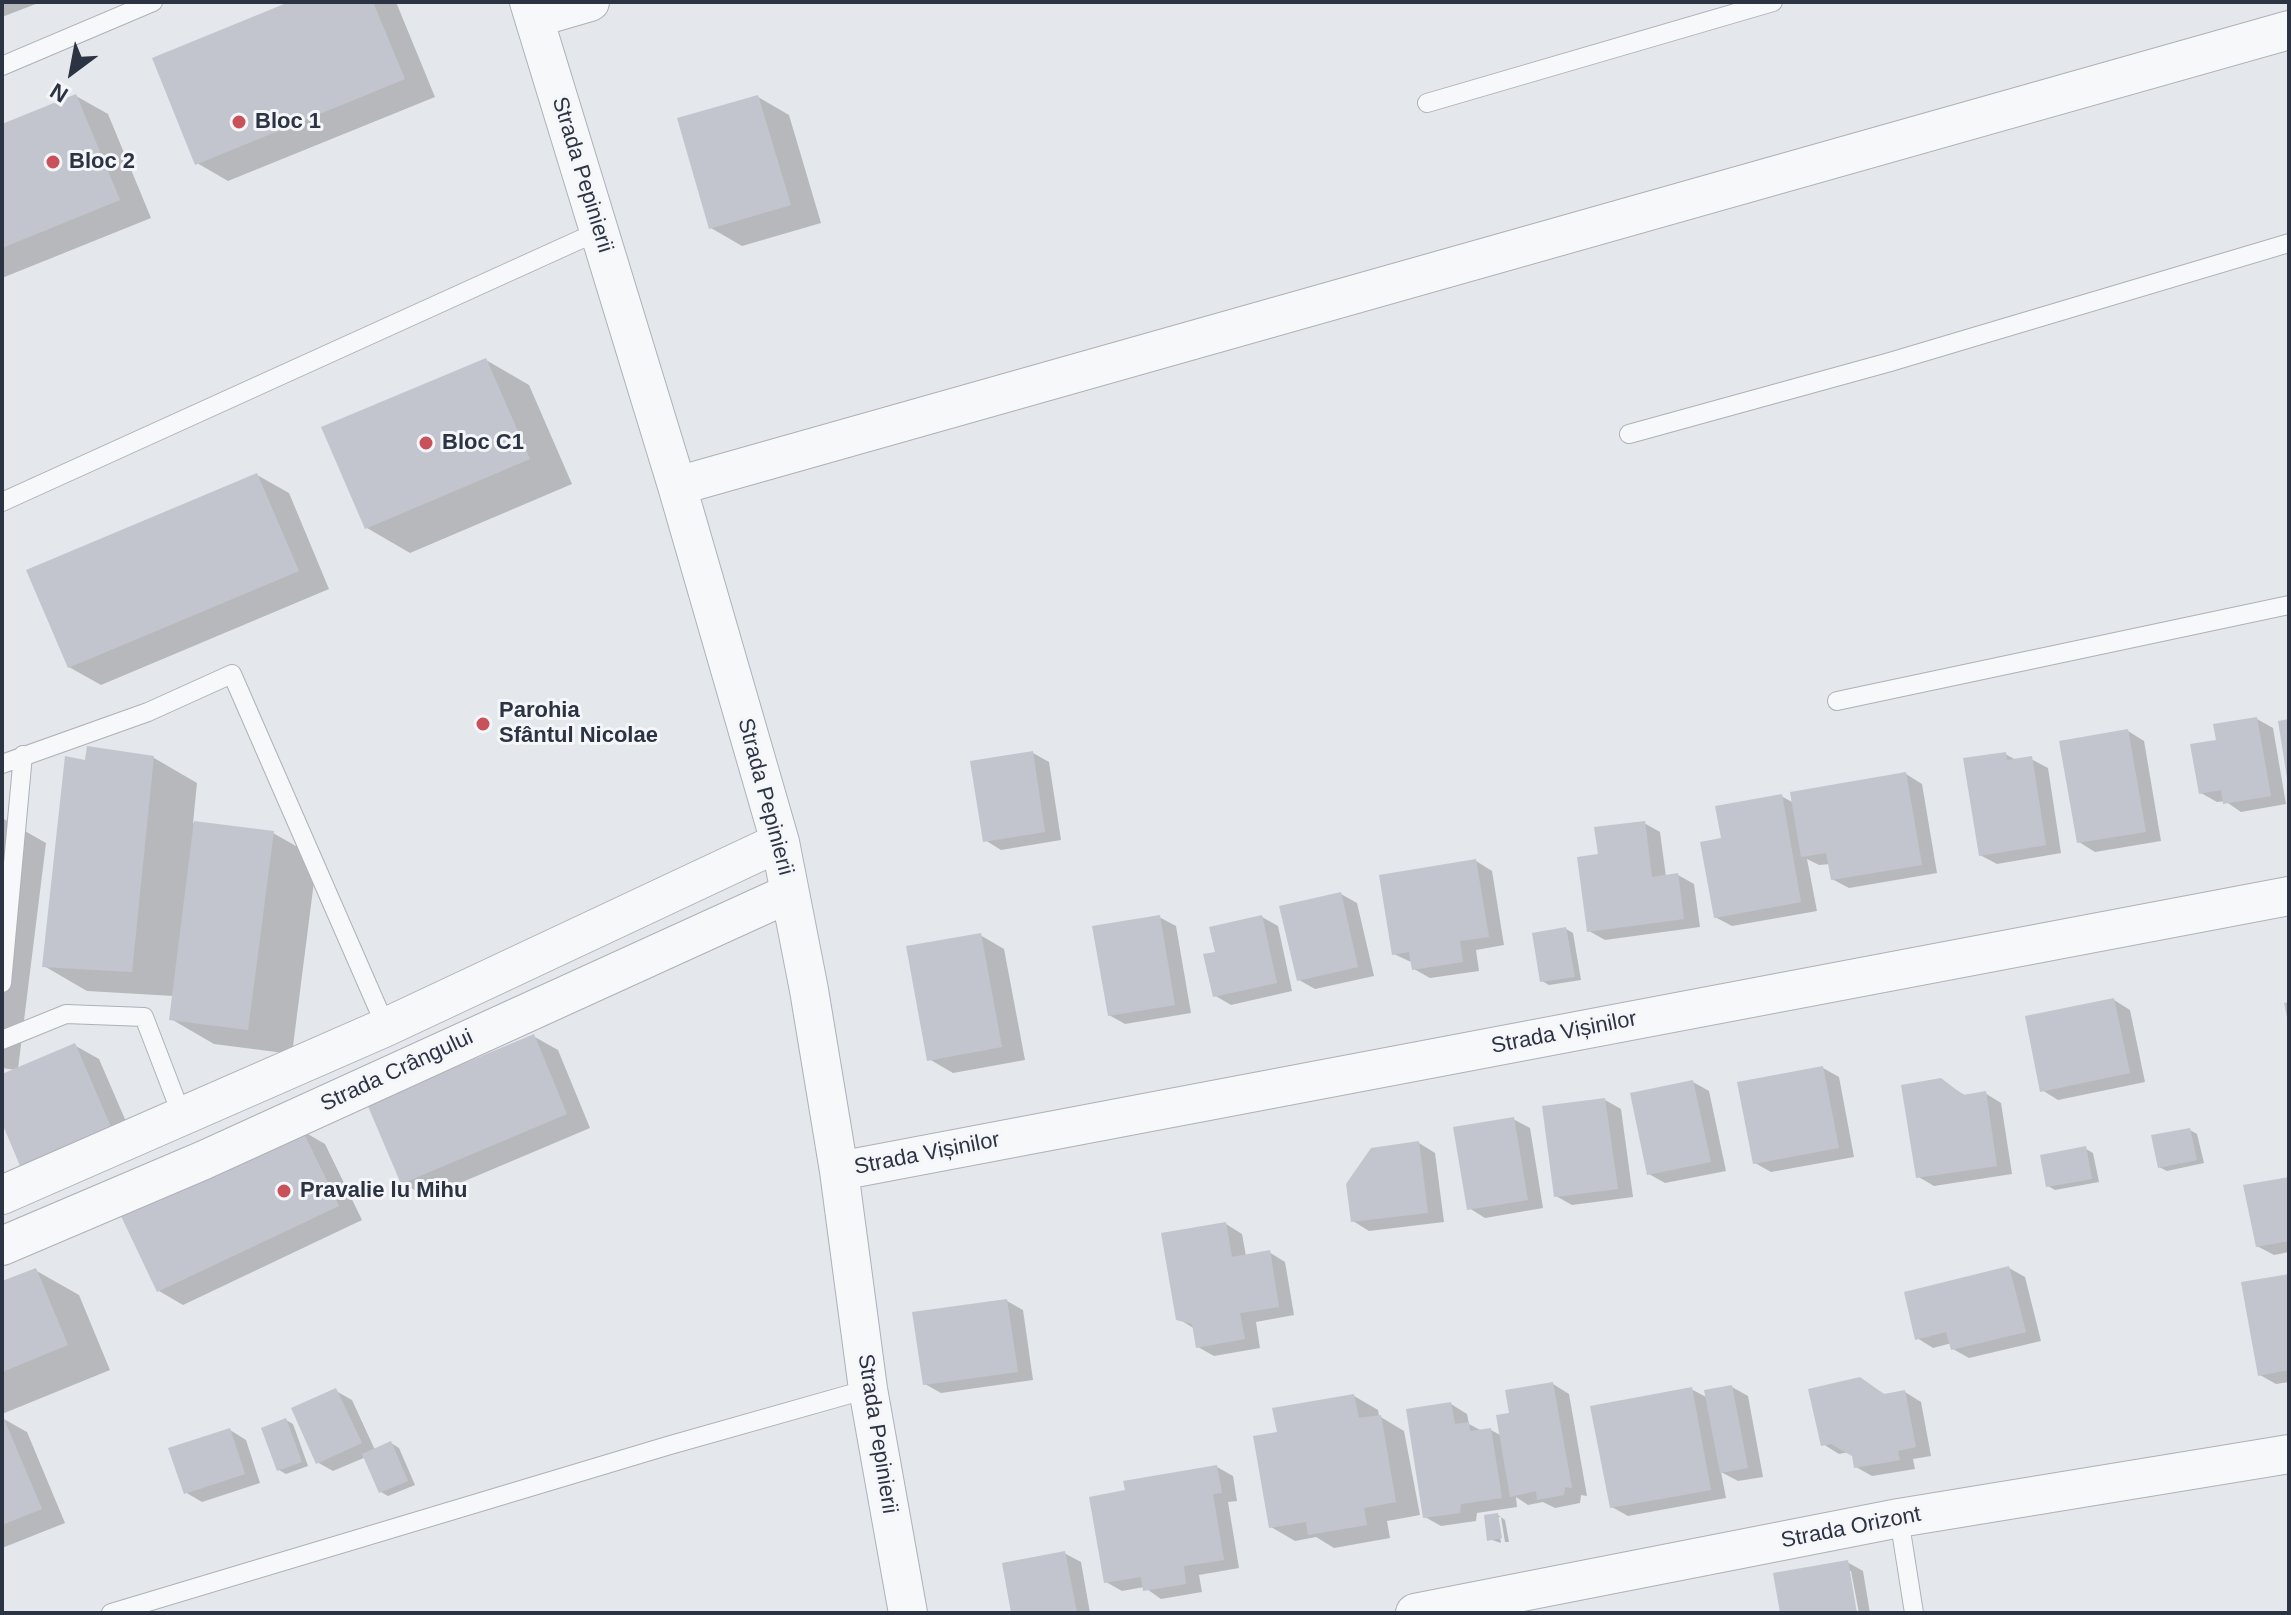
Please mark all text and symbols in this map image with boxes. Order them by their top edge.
north arrow [32,32,112,112]
text: N [46,78,72,108]
street label: Strada Pepinierii [546,94,618,256]
place label: Bloc 1 [255,109,321,135]
marker: Bloc 1 [230,113,248,131]
place label: Bloc 2 [69,149,135,175]
marker: Bloc 2 [44,153,62,171]
place label: Bloc C1 [442,430,524,456]
marker: Bloc C1 [417,434,435,452]
place label: Parohia Sfântul Nicolae [499,698,658,750]
marker: Parohia Sfântul Nicolae [474,715,492,733]
street label: Strada Pepinierii [731,716,799,878]
street label: Strada Vișinilor [1489,1006,1639,1060]
street label: Strada Crângului [317,1024,477,1118]
street label: Strada Vișinilor [852,1127,1002,1181]
place label: Pravalie lu Mihu [300,1178,467,1204]
marker: Pravalie lu Mihu [275,1182,293,1200]
street label: Strada Pepinierii [851,1352,903,1516]
street label: Strada Orizont [1779,1502,1923,1554]

